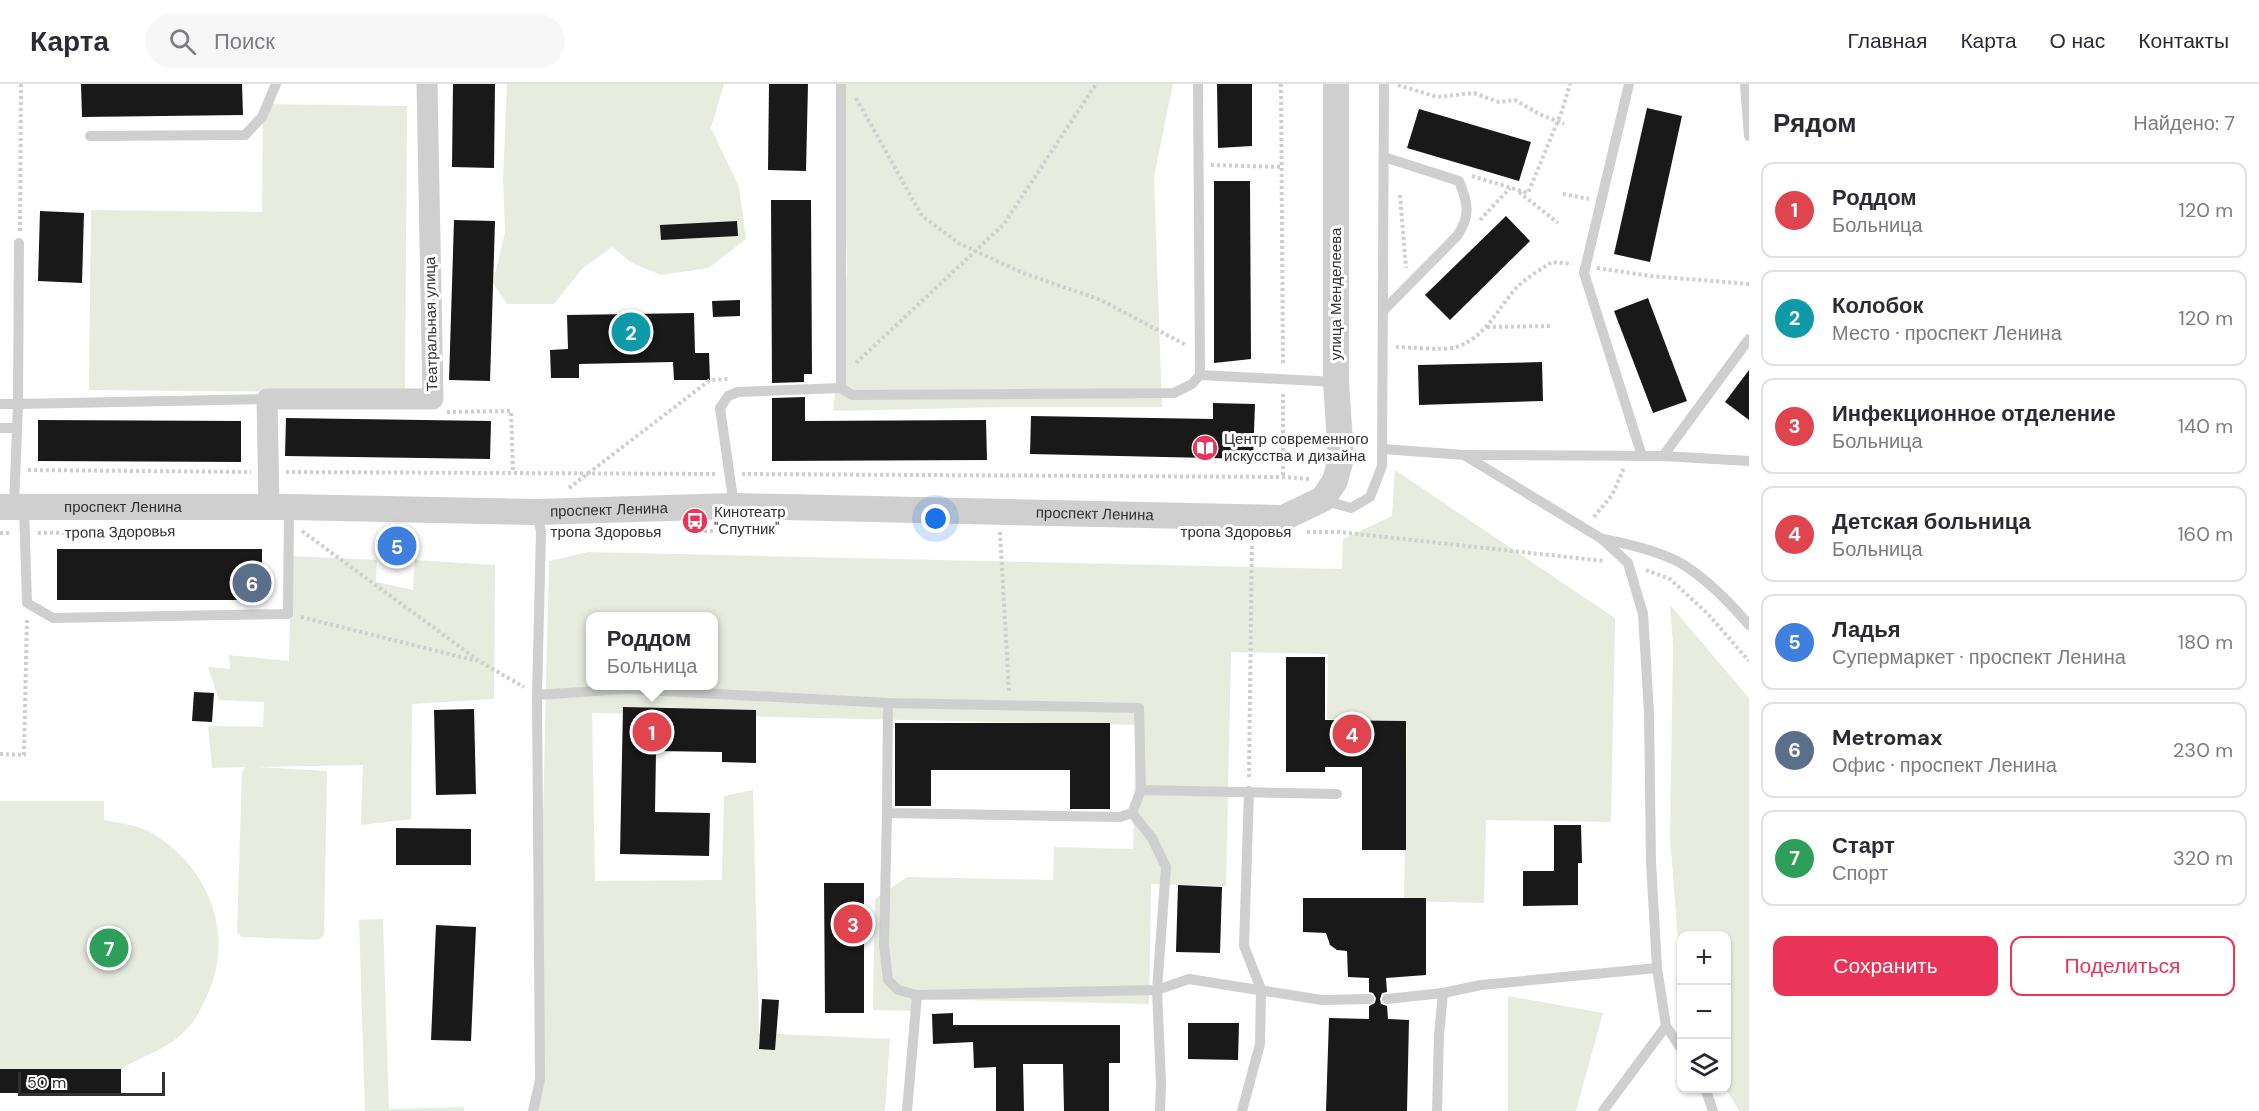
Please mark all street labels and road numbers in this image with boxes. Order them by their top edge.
street label: улица Менделеева [1326,227,1346,360]
street label: Театральная улица [420,256,442,392]
street label: проспект Ленина [64,497,183,517]
street label: проспект Ленина [550,498,669,522]
street label: проспект Ленина [1036,503,1155,525]
street label: тропа Здоровья [64,521,176,543]
street label: тропа Здоровья [551,522,661,542]
street label: тропа Здоровья [1181,522,1291,542]

